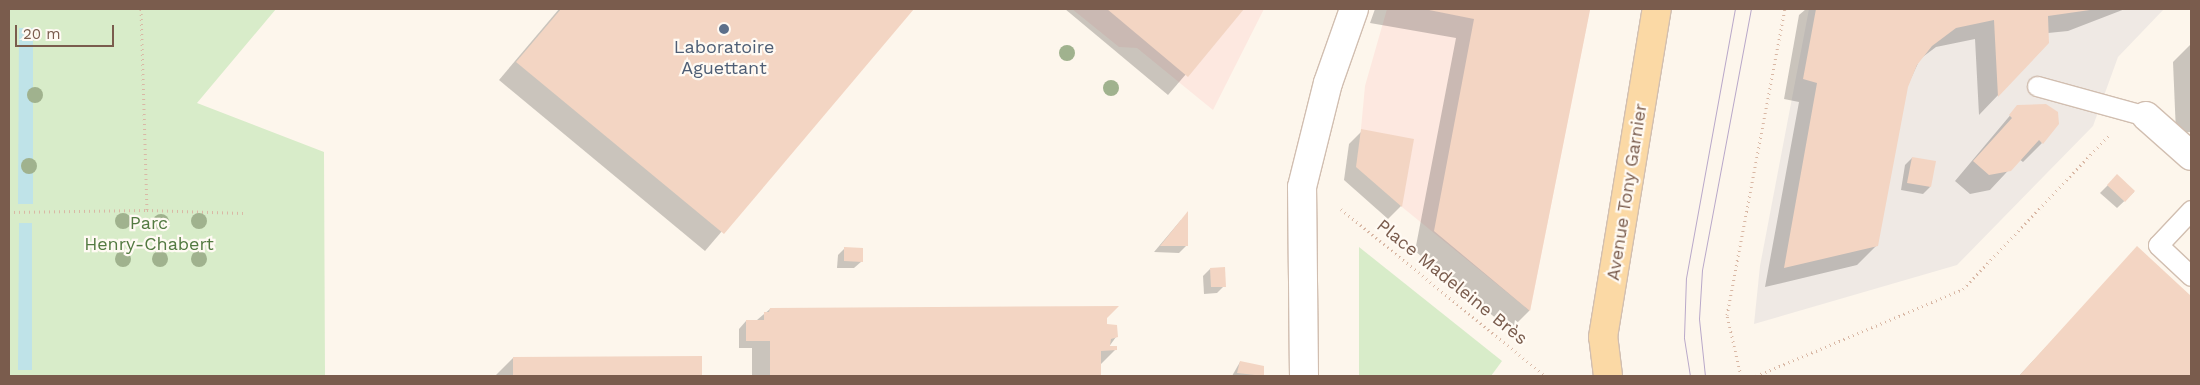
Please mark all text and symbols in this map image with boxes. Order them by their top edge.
scale bar [18,15,116,47]
marker: Laboratoire Aguettant [718,23,730,35]
text: 20 m [23,25,61,43]
place label: Laboratoire Aguettant [674,37,774,80]
street label: Avenue Tony Garnier [1602,101,1652,283]
park label: Parc Henry-Chabert [84,213,214,255]
street label: Place Madeleine Brès [1372,215,1532,349]

